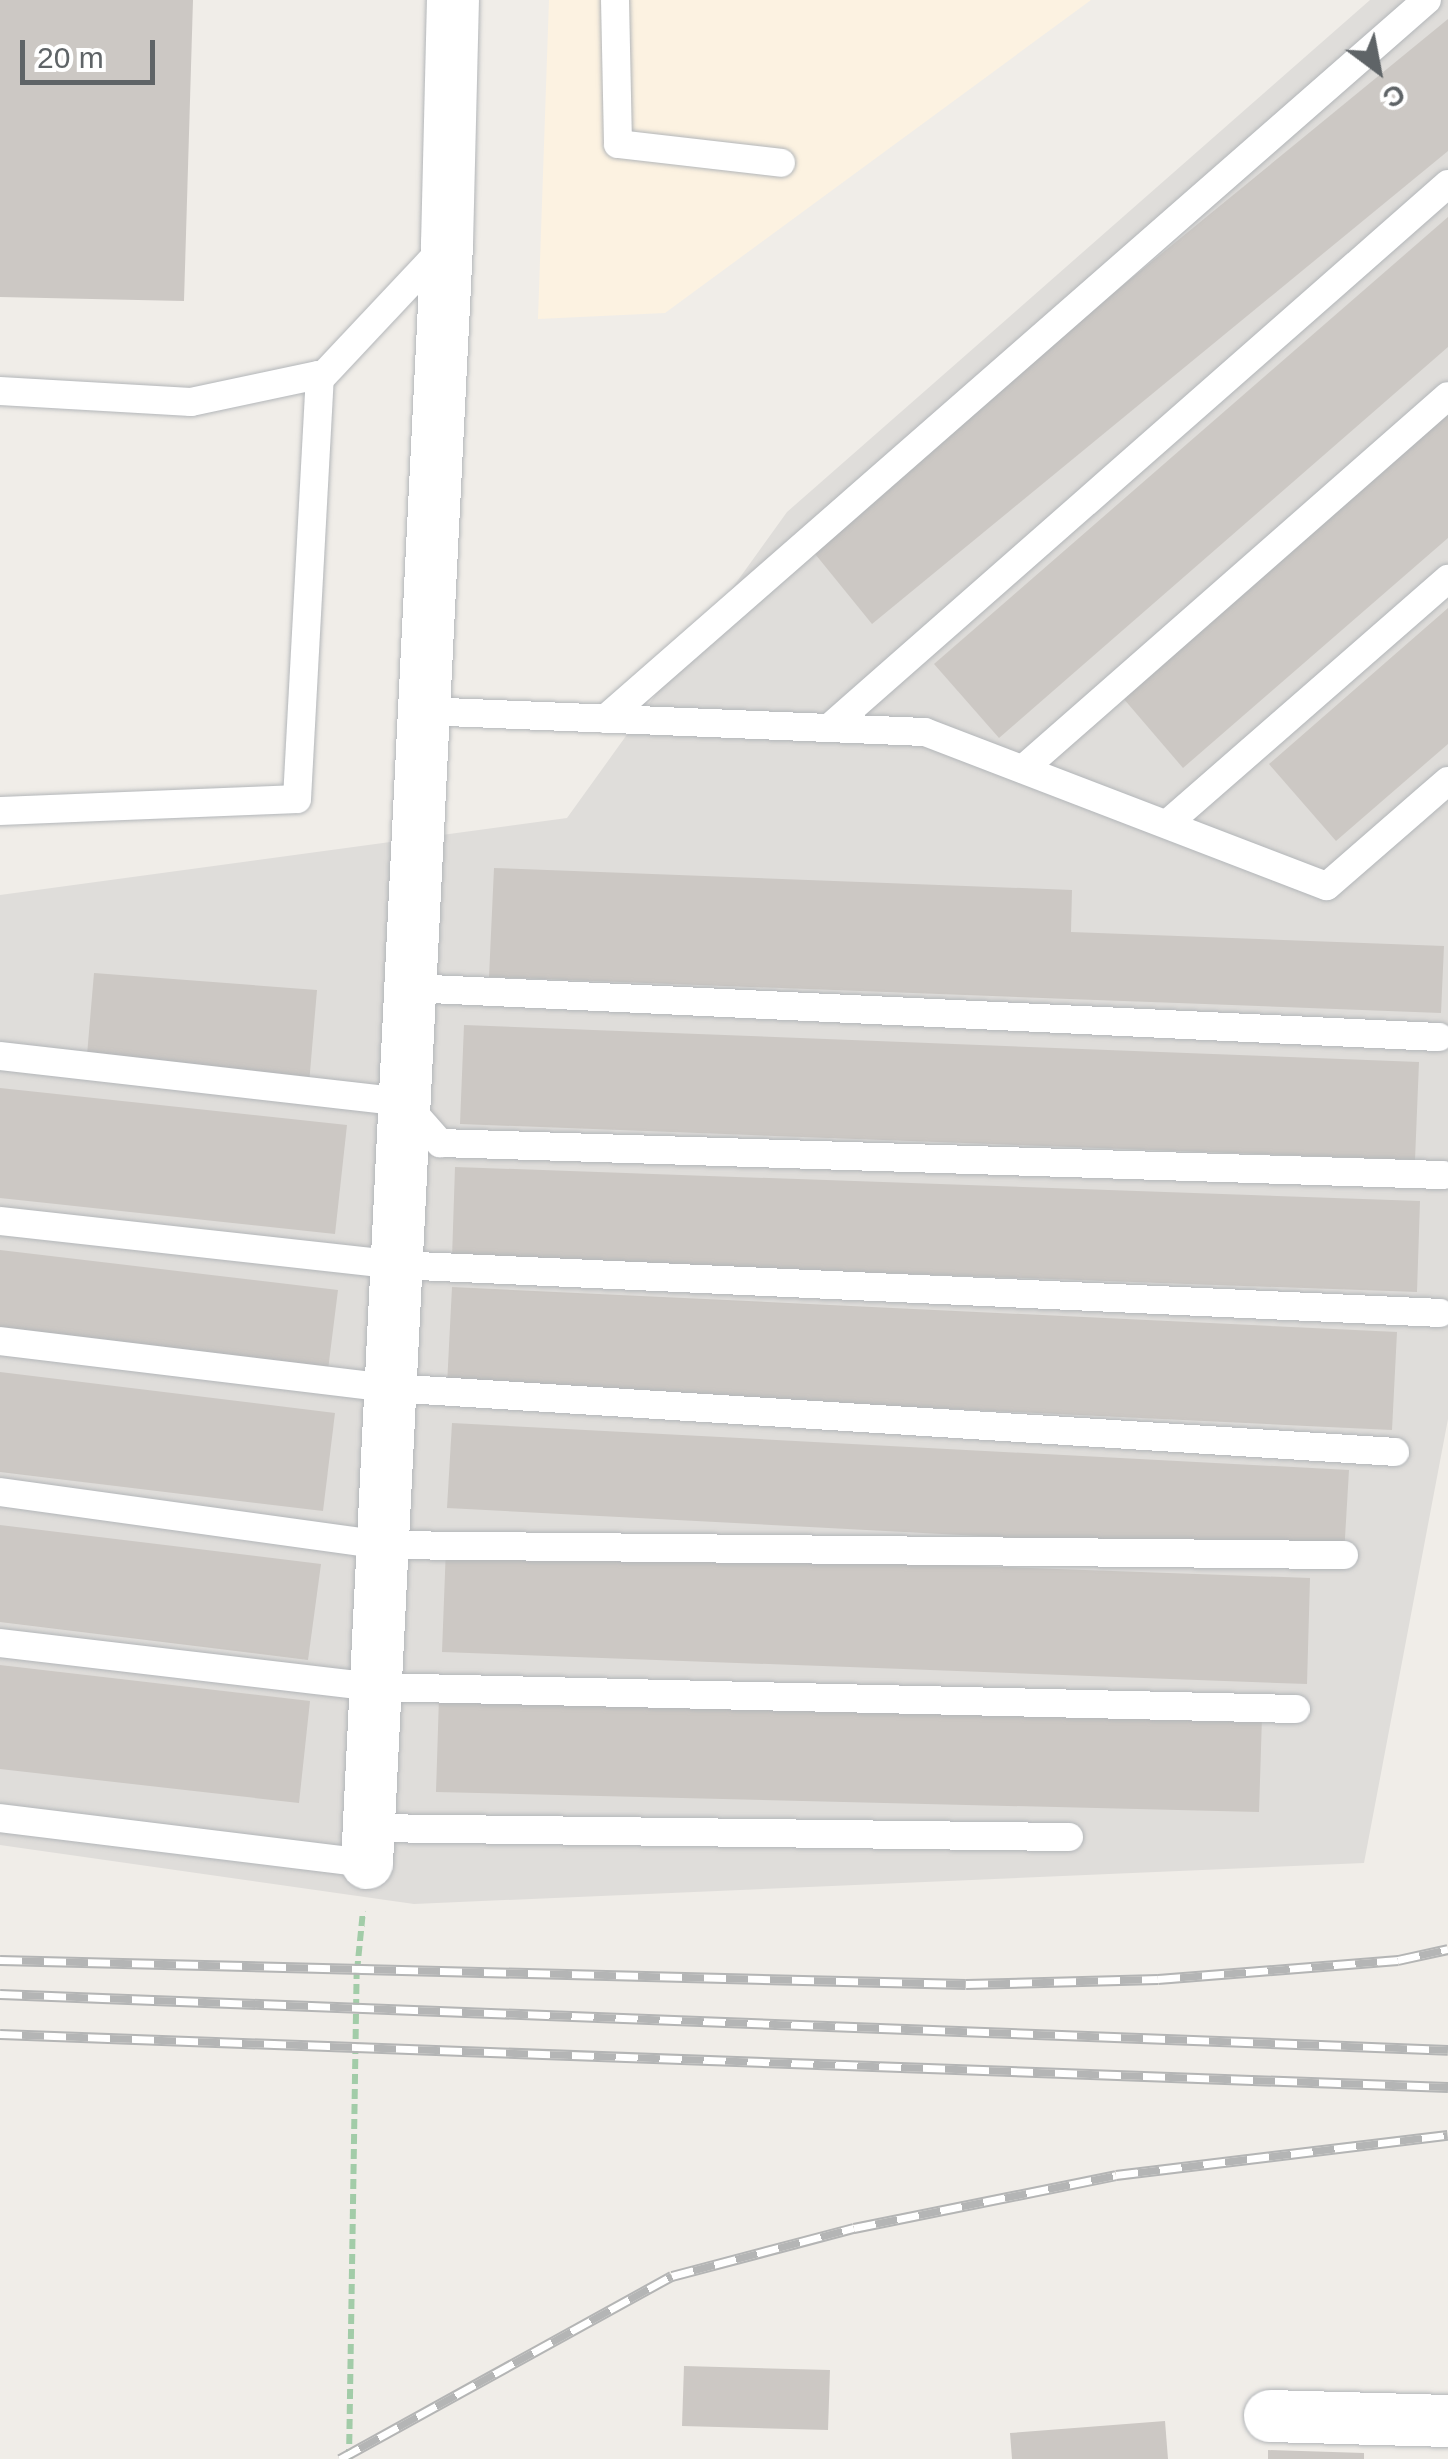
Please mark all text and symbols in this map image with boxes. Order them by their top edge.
scale bar [25,20,160,82]
north arrow [1328,20,1428,120]
text: 20 m [37,41,104,74]
text: С [1377,77,1411,114]

